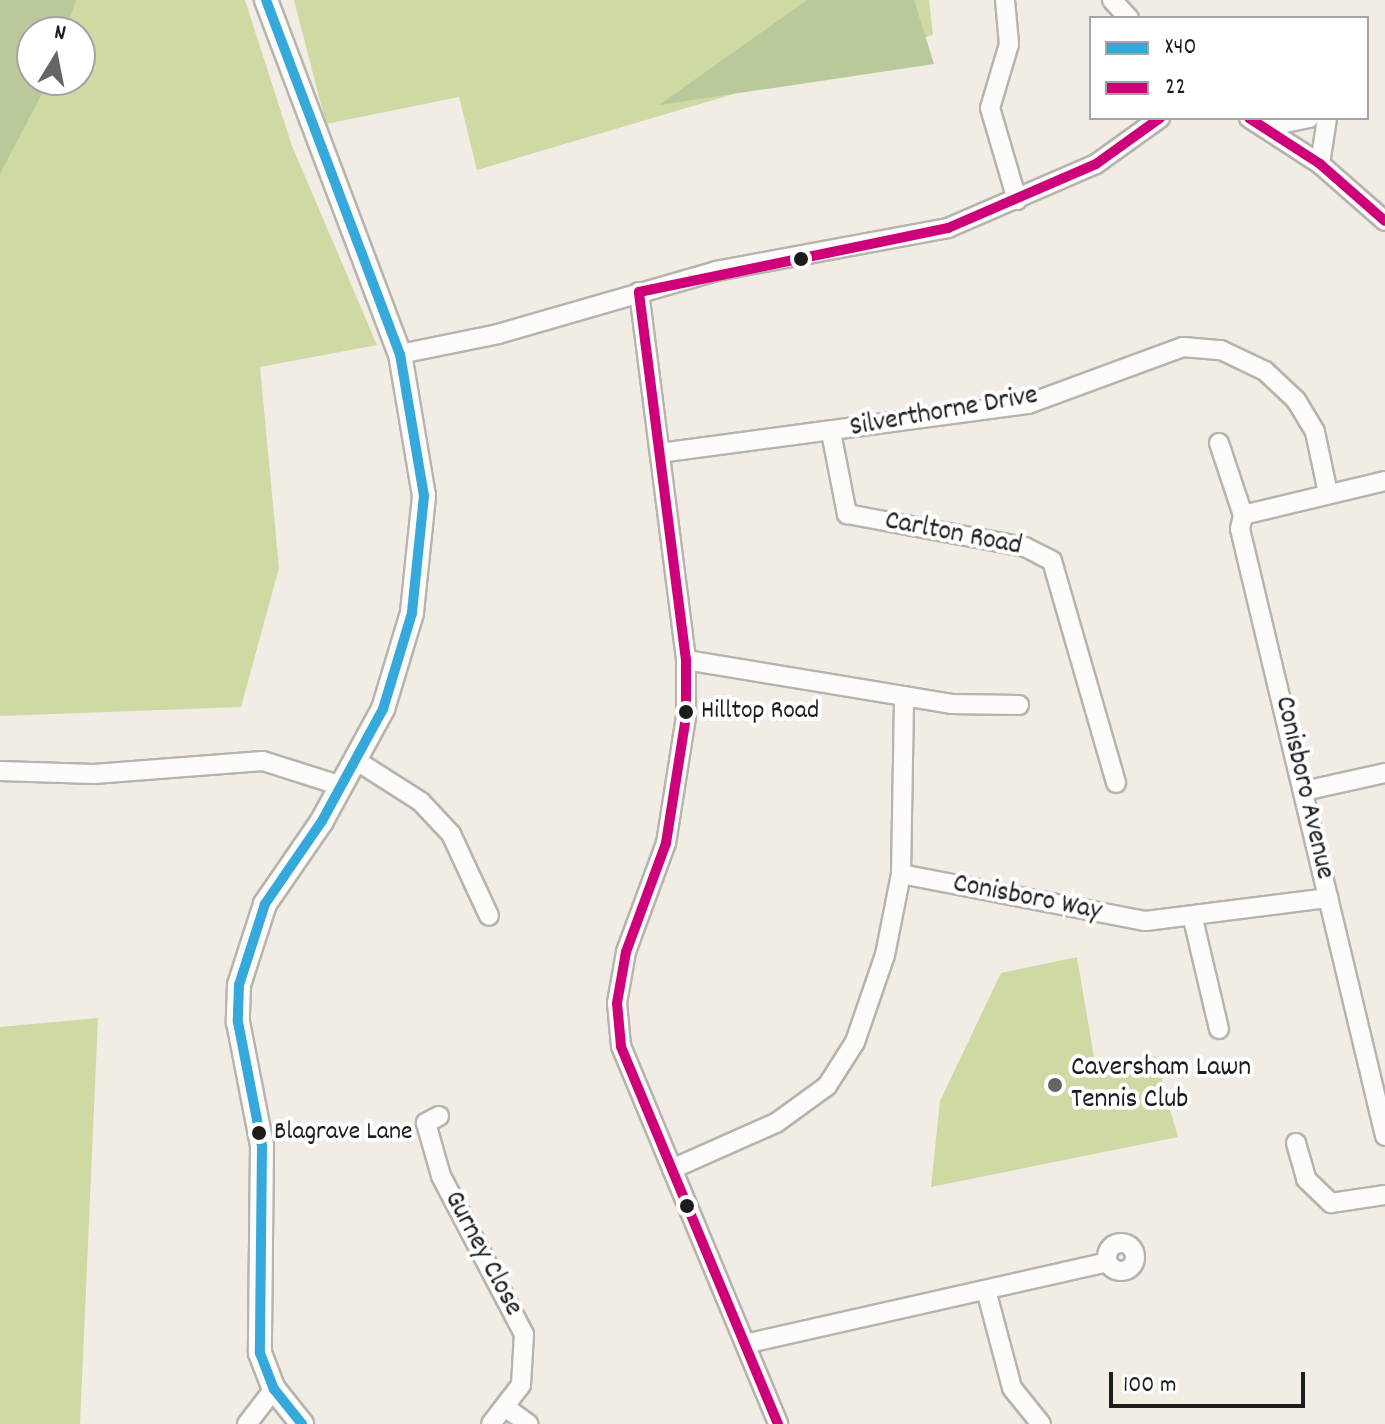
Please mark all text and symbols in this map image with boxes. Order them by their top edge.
north arrow [16,16,96,96]
legend [1089,16,1369,120]
text: N [52,18,68,50]
text: X40 [1165,31,1197,65]
text: 22 [1165,71,1186,105]
unlabelled marker [793,251,809,267]
street label: Silverthorne Drive [847,380,1041,446]
street label: Carlton Road [882,505,1024,565]
street label: Conisboro Avenue [1266,693,1340,883]
place label: Hilltop Road [701,696,819,728]
marker: Hilltop Road [678,704,694,720]
street label: Conisboro Way [950,868,1104,930]
place label: Caversham Lawn Tennis Club [1071,1052,1251,1118]
marker: Caversham Lawn Tennis Club [1046,1076,1064,1094]
place label: Blagrave Lane [274,1117,412,1149]
marker: Blagrave Lane [251,1125,267,1141]
street label: Gurney Close [435,1186,529,1322]
unlabelled marker [679,1198,695,1214]
scale bar [1113,1356,1309,1406]
text: 100 m [1123,1369,1176,1403]

